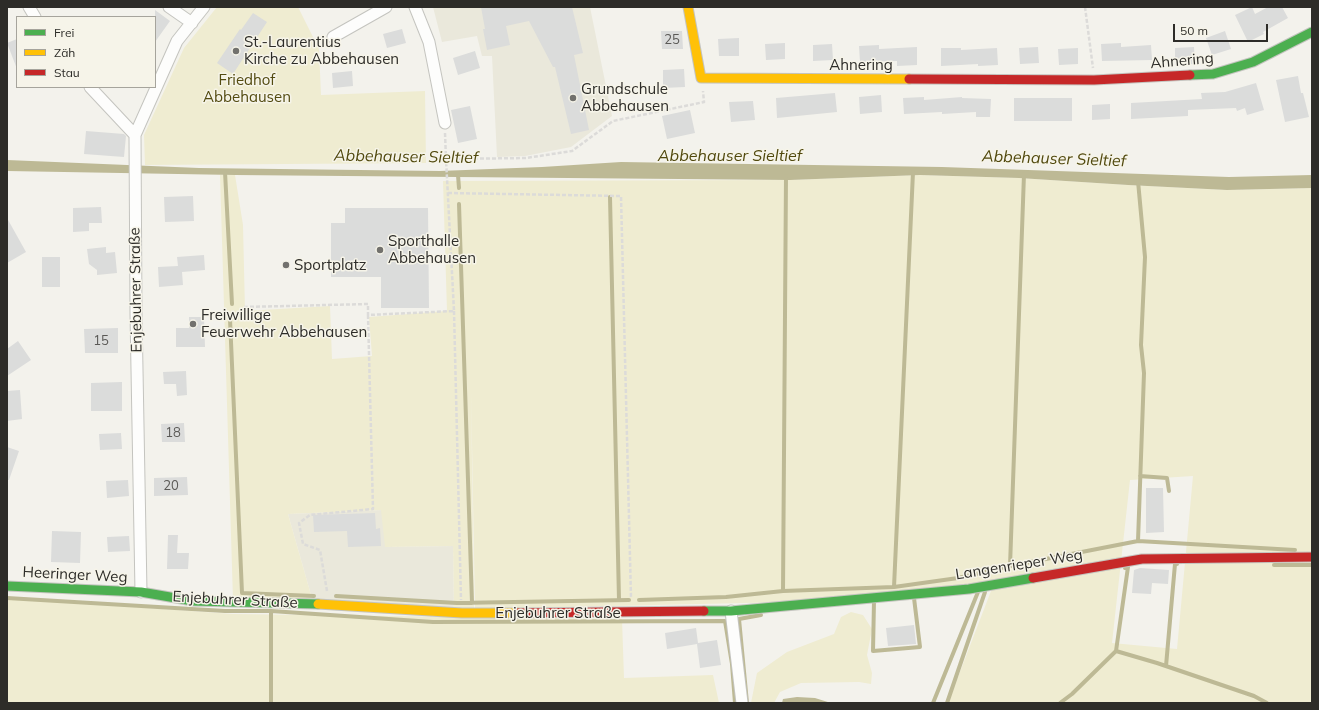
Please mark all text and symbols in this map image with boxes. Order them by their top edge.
legend [16,16,156,88]
scale bar [1175,16,1270,42]
text: 50 m [1180,23,1208,38]
text: Frei [54,25,74,40]
house number: 25 [664,32,680,48]
place label: St.-Laurentius Kirche zu Abbehausen [244,33,399,68]
text: Zäh [54,45,75,60]
marker: St.-Laurentius Kirche zu Abbehausen [231,46,241,56]
street label: Ahnering [1150,49,1214,73]
street label: Ahnering [829,56,893,74]
text: Stau [54,65,80,80]
park label: Friedhof Abbehausen [203,71,291,106]
place label: Grundschule Abbehausen [581,80,669,115]
marker: Grundschule Abbehausen [568,93,578,103]
water label: Abbehauser Sieltief [334,146,478,168]
water label: Abbehauser Sieltief [658,146,802,166]
water label: Abbehauser Sieltief [982,147,1126,171]
street label: Enjebuhrer Straße [126,227,146,353]
place label: Sporthalle Abbehausen [388,232,476,267]
marker: Sporthalle Abbehausen [375,245,385,255]
place label: Sportplatz [294,256,367,274]
marker: Sportplatz [281,260,291,270]
place label: Freiwillige Feuerwehr Abbehausen [201,306,367,341]
marker: Freiwillige Feuerwehr Abbehausen [188,319,198,329]
house number: 15 [93,333,109,349]
house number: 18 [165,425,181,441]
house number: 20 [163,478,179,494]
street label: Langenrieper Weg [954,546,1084,584]
street label: Heeringer Weg [22,563,128,587]
street label: Enjebuhrer Straße [172,588,298,612]
street label: Enjebuhrer Straße [495,604,621,622]

